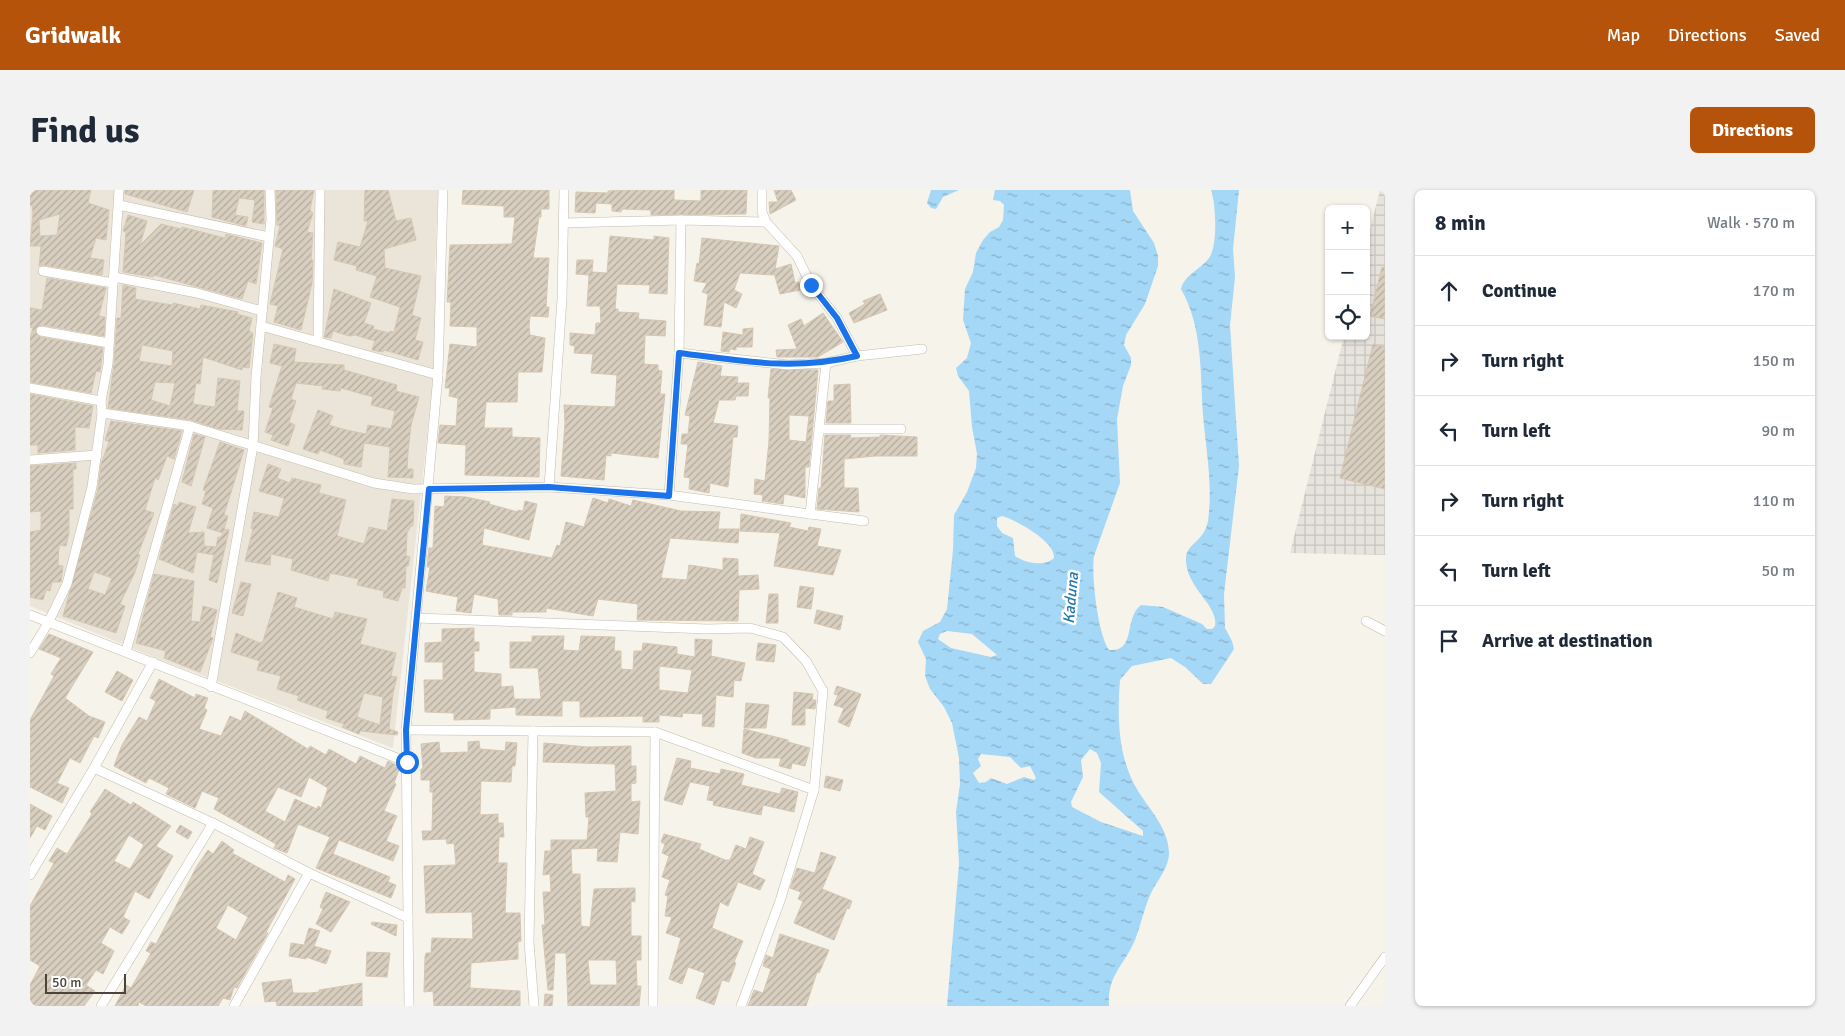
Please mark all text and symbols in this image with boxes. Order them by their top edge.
text: Gridwalk [25,20,121,50]
text: Map [1607,24,1640,46]
text: Directions [1668,24,1747,46]
text: Saved [1775,24,1820,46]
button: Directions [1690,107,1815,153]
text: Find us [30,109,140,152]
map controls [1325,205,1370,340]
button: + [1325,205,1370,250]
text: 8 min [1435,210,1486,236]
text: Walk · 570 m [1707,213,1795,233]
button: − [1325,250,1370,295]
route end [800,274,823,297]
icon: ahead [1435,277,1463,305]
text: Continue [1482,279,1557,303]
text: 170 m [1753,281,1795,301]
button: locate [1325,295,1370,340]
icon: right [1435,347,1463,375]
text: Turn right [1482,349,1564,373]
text: 150 m [1753,351,1795,371]
icon: left [1435,417,1463,445]
text: Turn left [1482,419,1551,443]
text: 90 m [1761,421,1795,441]
icon: right [1435,487,1463,515]
text: Turn right [1482,489,1564,513]
text: 110 m [1753,491,1795,511]
icon: left [1435,557,1463,585]
text: Turn left [1482,559,1551,583]
text: 50 m [1761,561,1795,581]
water label: Kaduna [1059,571,1083,625]
icon: arrive [1435,627,1463,655]
text: Arrive at destination [1482,629,1653,653]
route start [396,751,419,774]
scale bar [45,971,126,994]
text: 50 m [52,974,81,991]

